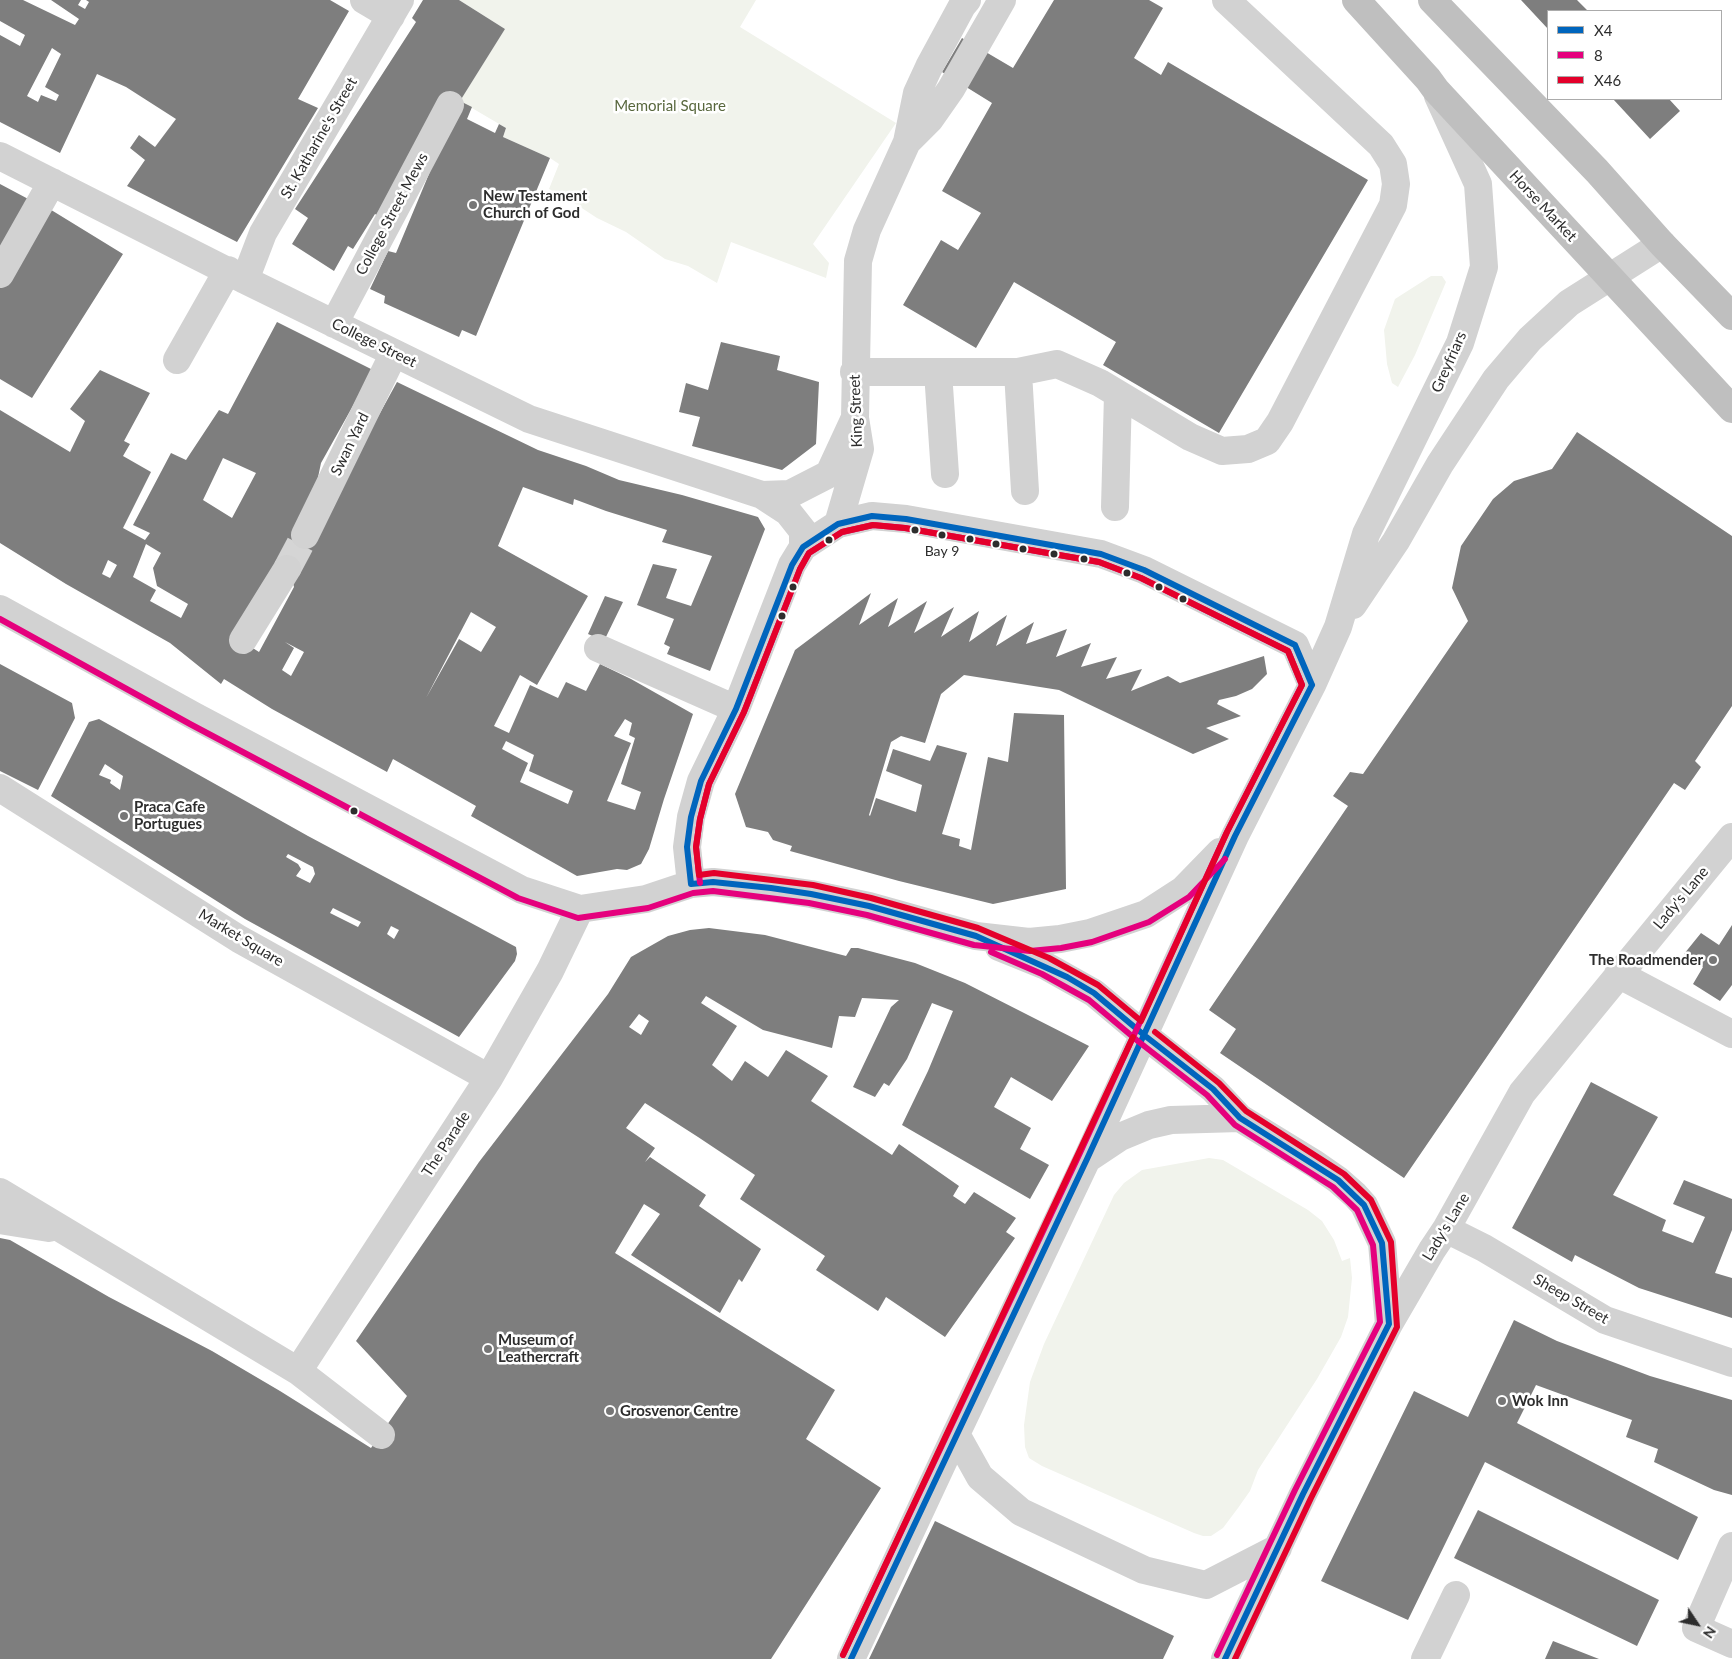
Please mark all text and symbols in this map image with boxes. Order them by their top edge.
legend [1547,10,1722,100]
text: X4 [1594,21,1612,39]
text: 8 [1594,46,1603,64]
text: X46 [1594,71,1621,89]
street label: St. Katharine's Street [277,74,361,202]
park label: Memorial Square [614,97,726,115]
street label: College Street Mews [352,150,432,278]
street label: Horse Market [1506,167,1580,245]
place label: New Testament Church of God [483,187,587,222]
marker: New Testament Church of God [467,199,479,211]
street label: College Street [329,315,419,371]
street label: Greyfriars [1428,329,1470,395]
street label: King Street [846,374,866,448]
street label: Swan Yard [327,410,373,478]
unlabelled marker [910,525,920,535]
marker: Bay 9 [937,530,947,540]
unlabelled marker [965,534,975,544]
unlabelled marker [824,535,834,545]
unlabelled marker [991,539,1001,549]
place label: Bay 9 [925,543,959,559]
unlabelled marker [1018,544,1028,554]
unlabelled marker [1049,549,1059,559]
unlabelled marker [1079,554,1089,564]
unlabelled marker [1122,568,1132,578]
unlabelled marker [788,582,798,592]
unlabelled marker [1154,582,1164,592]
unlabelled marker [1178,594,1188,604]
unlabelled marker [777,611,787,621]
place label: Praca Cafe Portugues [134,798,205,833]
unlabelled marker [349,806,359,816]
marker: Praca Cafe Portugues [118,810,130,822]
street label: Lady's Lane [1650,863,1712,933]
street label: Market Square [195,905,287,971]
place label: The Roadmender [1589,951,1703,969]
marker: The Roadmender [1707,954,1719,966]
street label: The Parade [418,1108,474,1180]
street label: Lady's Lane [1419,1190,1473,1264]
street label: Sheep Street [1530,1270,1612,1328]
place label: Museum of Leathercraft [498,1331,579,1366]
marker: Museum of Leathercraft [482,1343,494,1355]
place label: Wok Inn [1512,1392,1568,1410]
marker: Wok Inn [1496,1395,1508,1407]
place label: Grosvenor Centre [620,1402,738,1420]
marker: Grosvenor Centre [604,1405,616,1417]
north arrow [1672,1599,1722,1649]
text: N [1700,1623,1720,1642]

